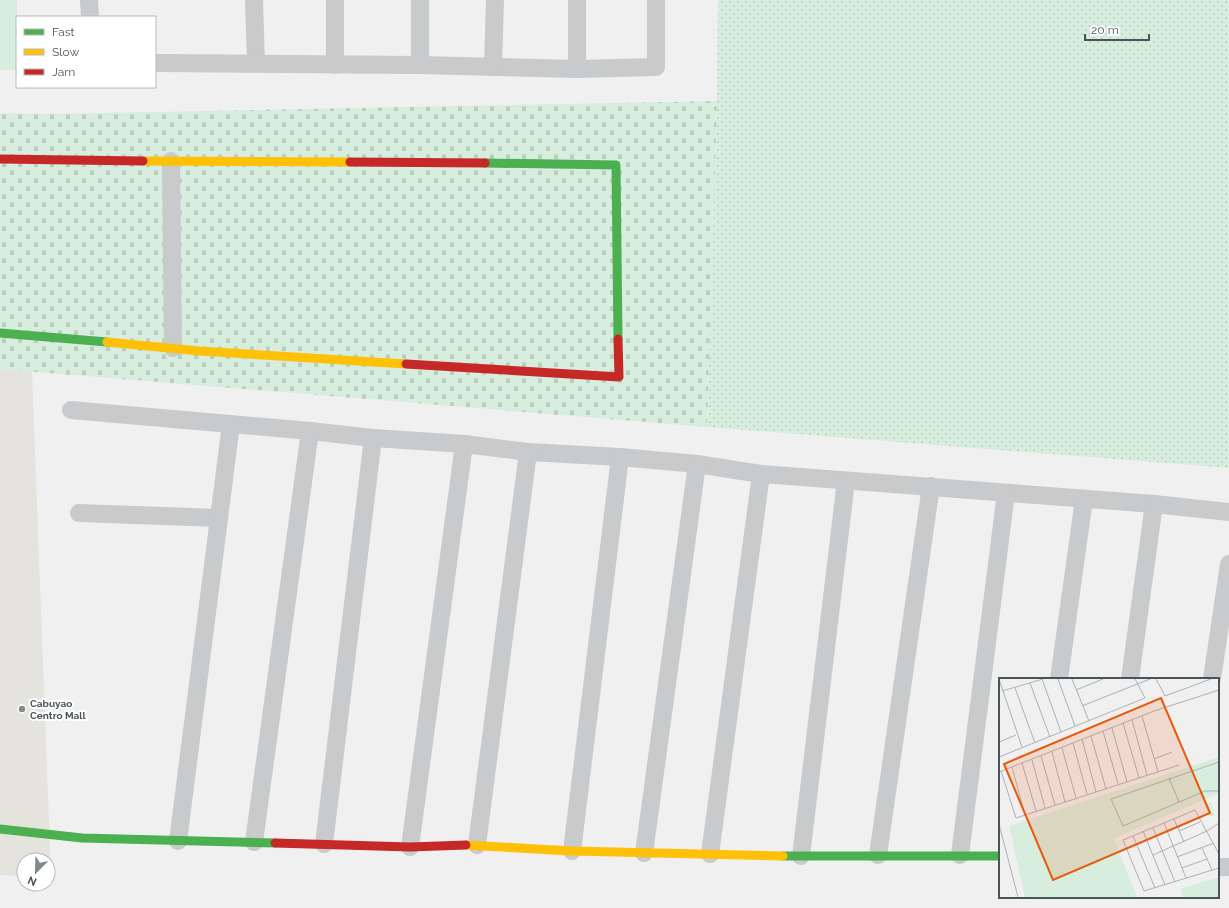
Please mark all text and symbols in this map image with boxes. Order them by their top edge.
legend [16,16,156,88]
scale bar [1085,16,1149,42]
text: 20 m [1091,23,1119,37]
text: Fast [52,25,75,39]
text: Slow [52,45,79,59]
text: Jam [52,65,75,79]
inset map [999,678,1219,898]
place label: Cabuyao Centro Mall [30,698,86,721]
marker: Cabuyao Centro Mall [17,704,27,714]
north arrow [16,852,56,892]
text: N [26,873,39,888]

